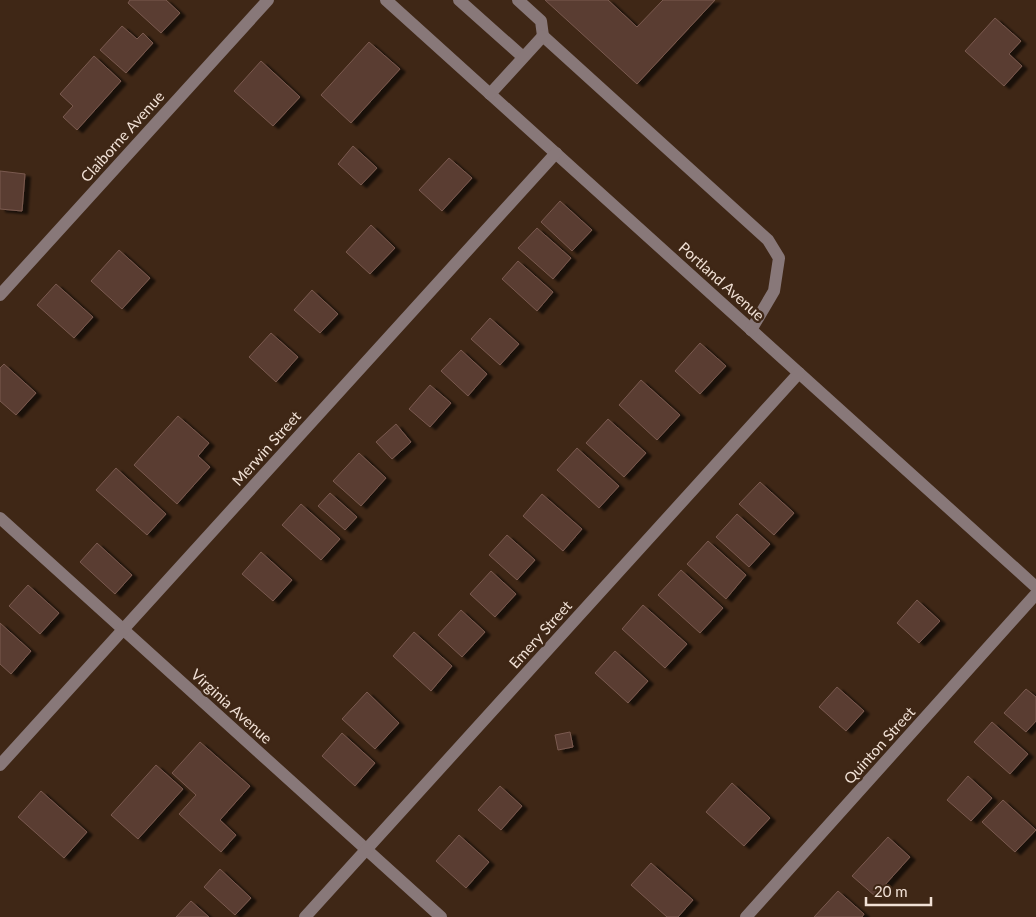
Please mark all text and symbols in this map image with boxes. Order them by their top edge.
street label: Claiborne Avenue [76,87,168,185]
street label: Portland Avenue [676,238,768,324]
street label: Merwin Street [228,407,305,489]
street label: Emery Street [505,596,575,672]
street label: Virginia Avenue [188,665,276,747]
street label: Quinton Street [840,702,919,787]
scale bar [866,874,931,906]
text: 20 m [874,882,908,900]

